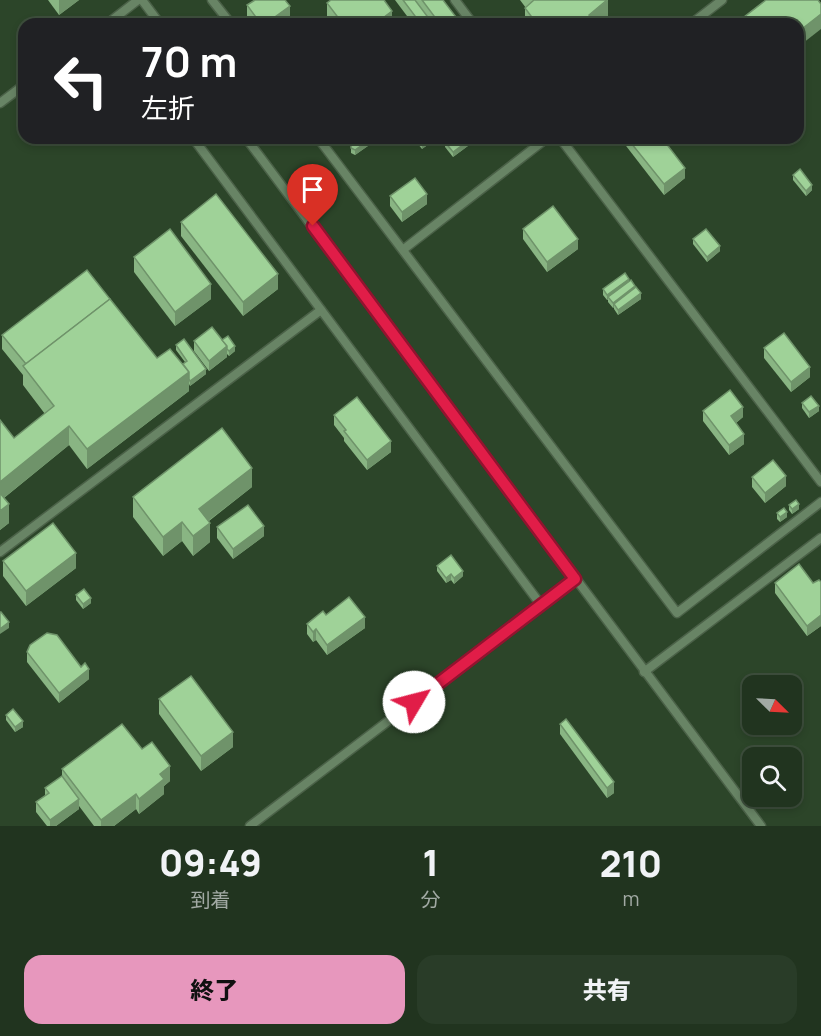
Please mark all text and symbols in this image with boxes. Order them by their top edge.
text: 70 m [141,32,237,90]
icon: left [42,42,120,120]
text: 左折 [141,89,195,126]
pin [287,164,338,226]
icon: arrive [296,173,329,206]
position arrow [382,670,446,734]
north arrow [742,675,802,735]
map controls [742,675,802,807]
button: search [742,747,802,807]
text: 09:49 [159,838,262,887]
text: 1 [423,838,439,887]
text: 210 [600,839,662,888]
text: m [622,885,639,912]
text: 到着 [190,886,230,913]
text: 分 [421,886,441,913]
button: 終了 [24,955,405,1024]
button: 共有 [417,955,797,1024]

